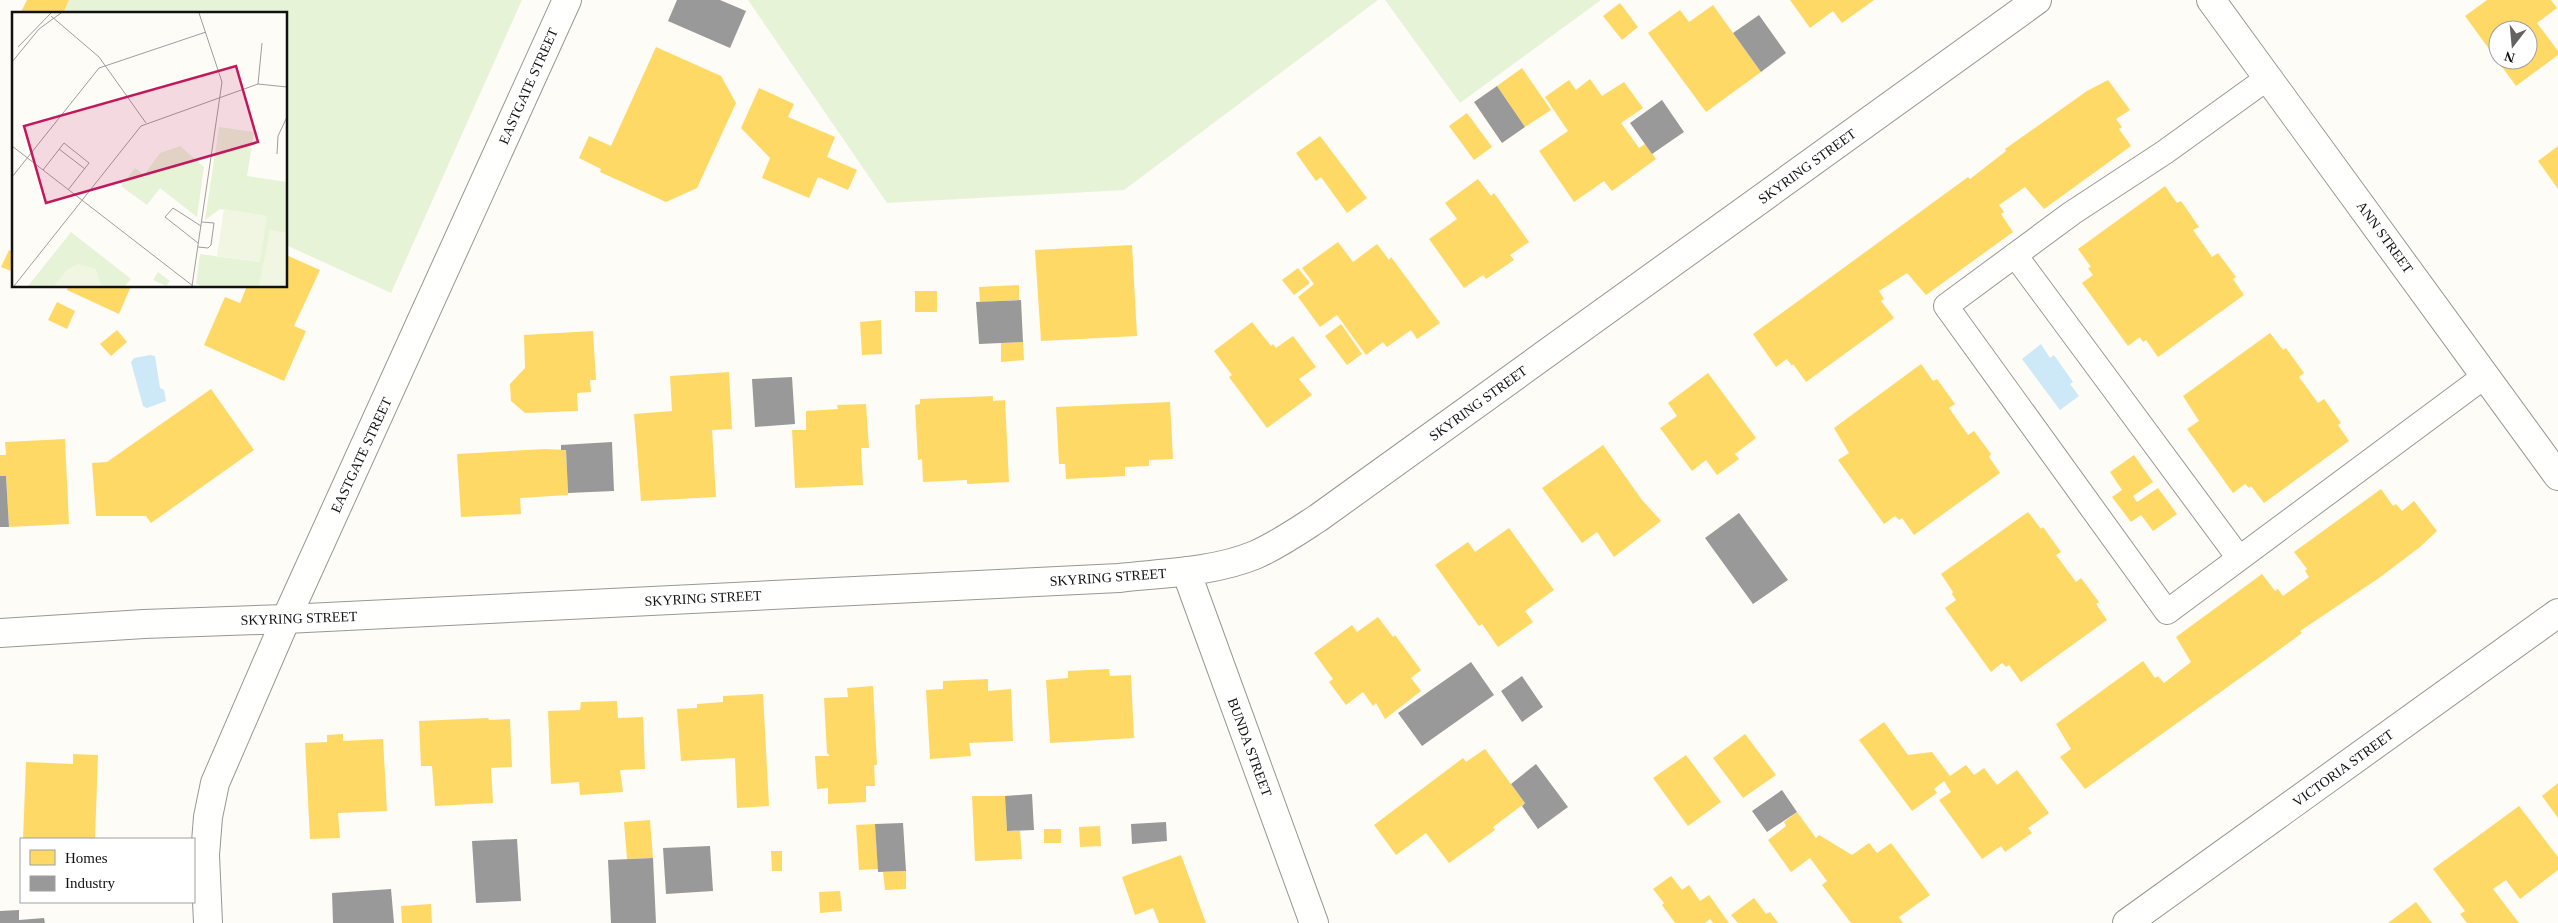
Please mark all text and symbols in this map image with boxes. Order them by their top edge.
inset map [12,12,288,288]
north arrow [2488,20,2538,70]
street label: EASTGATE STREET [496,25,561,147]
text: N [2503,48,2516,66]
street label: SKYRING STREET [1756,126,1859,207]
street label: ANN STREET [2353,198,2416,277]
street label: SKYRING STREET [1427,363,1530,444]
street label: EASTGATE STREET [328,395,395,515]
street label: SKYRING STREET [1049,566,1167,589]
street label: SKYRING STREET [644,588,762,609]
street label: SKYRING STREET [240,609,358,628]
street label: BUNDA STREET [1225,696,1274,799]
street label: VICTORIA STREET [2290,727,2397,810]
legend [20,838,195,903]
text: Homes [65,850,108,866]
text: Industry [65,875,115,891]

